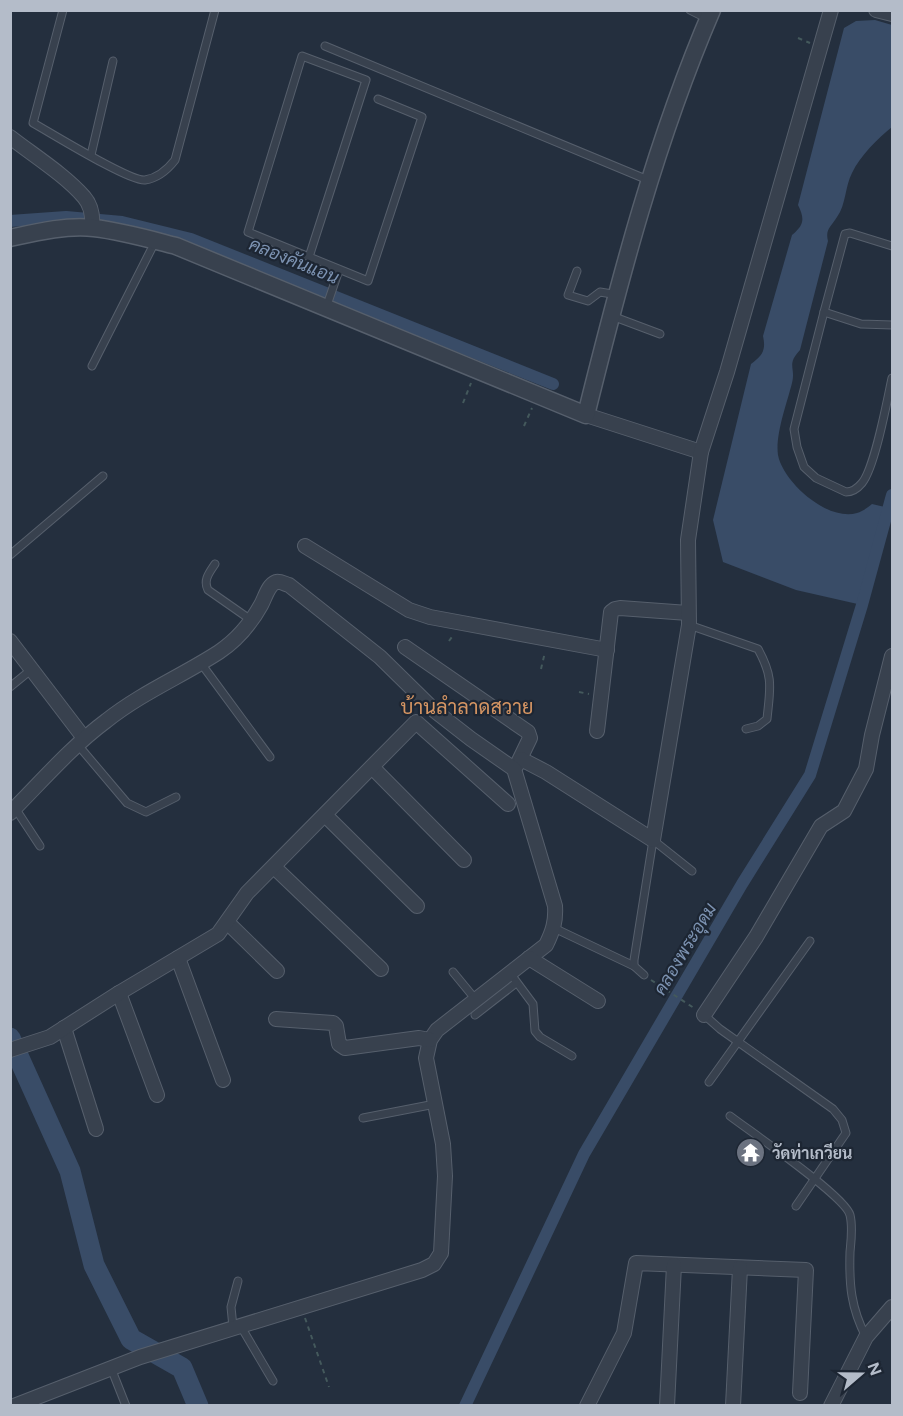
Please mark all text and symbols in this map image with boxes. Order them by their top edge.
water label: คลองคันแอน [246,233,343,289]
district label: บ้านลำลาดสวาย [401,695,533,719]
water label: คลองพระอุดม [649,899,722,1000]
temple icon: วัดท่าเกวียน [735,1137,767,1169]
place label: วัดท่าเกวียน [772,1143,853,1163]
north arrow [831,1344,891,1404]
text: N [864,1360,886,1378]

